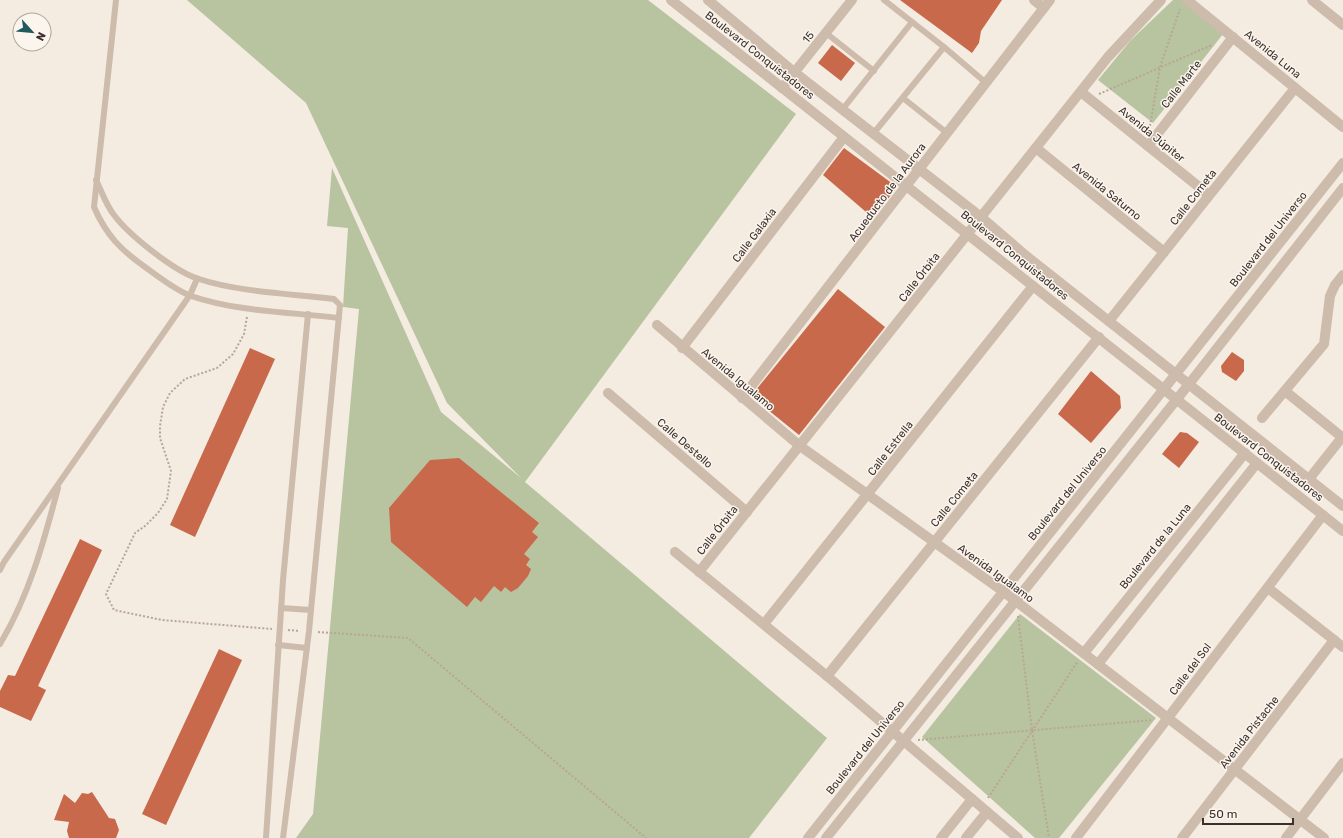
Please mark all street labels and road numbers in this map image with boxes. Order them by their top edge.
street label: Boulevard Conquistadores [702,9,817,102]
street label: 15 [800,28,817,46]
street label: Avenida Luna [1242,28,1304,81]
street label: Calle Marte [1159,58,1204,111]
street label: Avenida Júpiter [1116,104,1188,165]
street label: Acueducto de la Aurora [846,141,929,244]
street label: Avenida Saturno [1070,160,1144,223]
street label: Calle Cometa [1167,167,1219,228]
street label: Boulevard del Universo [1227,189,1310,290]
street label: Calle Galaxia [730,206,779,265]
street label: Boulevard Conquistadores [958,208,1072,303]
street label: Calle Órbita [896,250,943,304]
street label: Avenida Igualamo [699,345,777,414]
street label: Boulevard Conquistadores [1211,411,1326,504]
street label: Calle Destello [654,416,715,471]
street label: Calle Estrella [865,418,916,478]
street label: Boulevard del Universo [1025,444,1109,543]
street label: Calle Cometa [928,469,981,530]
street label: Boulevard de la Luna [1117,501,1194,592]
street label: Calle Órbita [694,503,741,557]
street label: Avenida Igualamo [955,541,1036,605]
street label: Calle del Sol [1167,641,1214,698]
street label: Avenida Pistache [1217,693,1282,771]
street label: Boulevard del Universo [823,698,907,797]

